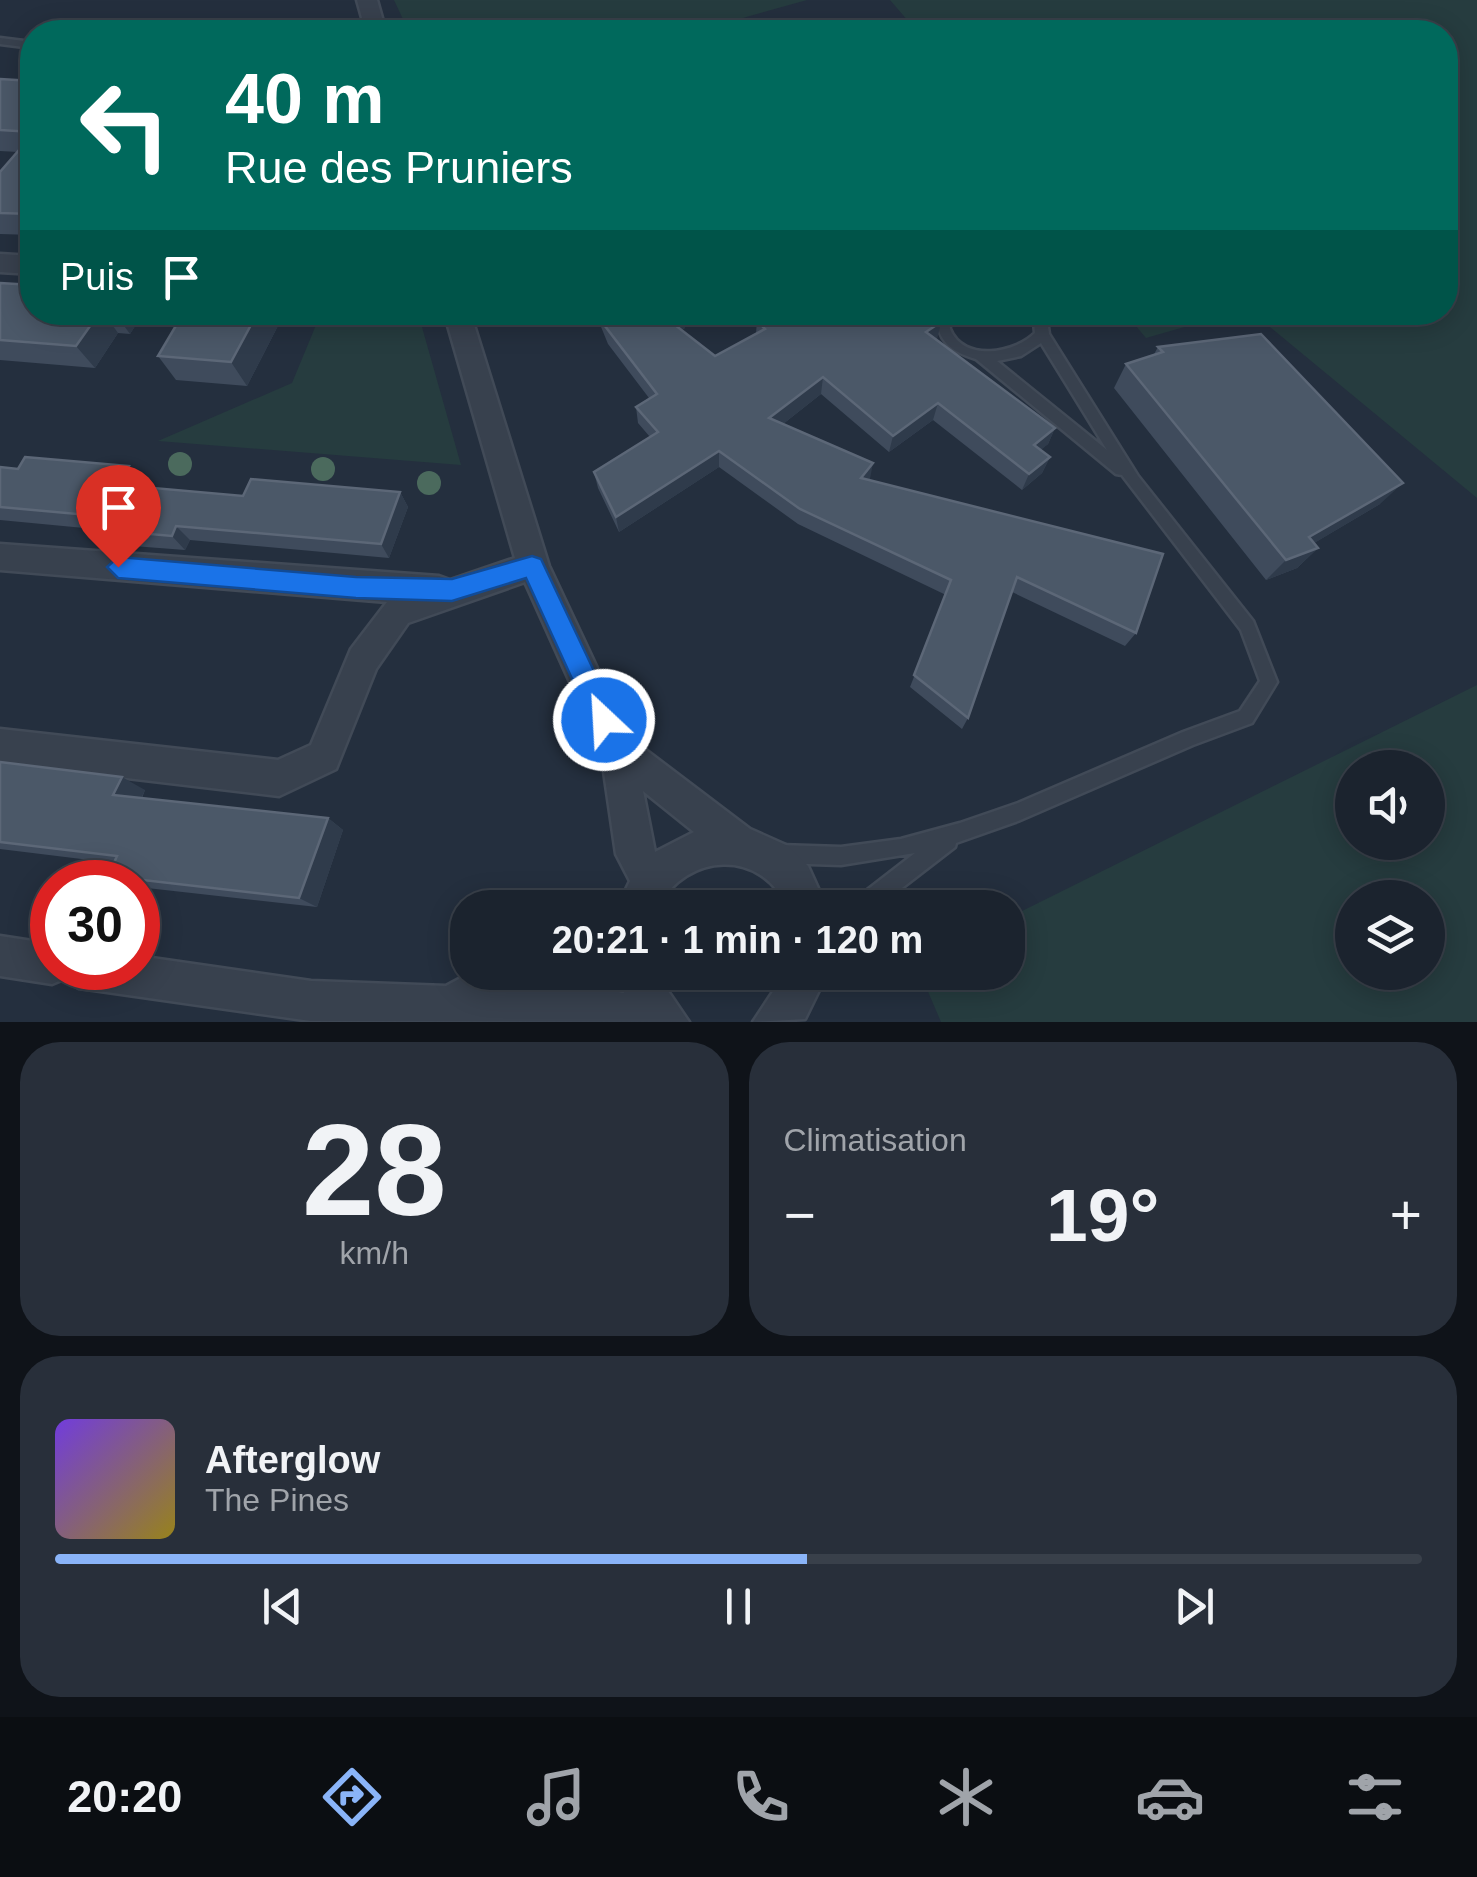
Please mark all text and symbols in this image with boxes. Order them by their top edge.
icon: left [60,60,190,190]
text: 40 m [225,60,385,138]
text: Rue des Pruniers [225,142,573,193]
icon: arrive [154,250,209,305]
text: Puis [60,256,134,298]
pin [76,465,161,568]
icon: arrive [91,480,146,535]
position arrow [552,668,656,772]
map controls [1335,750,1445,990]
button: sound [1335,750,1445,860]
speed limit sign: 30 [30,860,160,990]
button: layers [1335,880,1445,990]
text: 20:21 · 1 min · 120 m [552,919,923,961]
text: 28 [302,1097,447,1243]
text: Climatisation [784,1122,967,1158]
text: 19° [1046,1173,1159,1257]
text: − [784,1184,816,1246]
text: + [1390,1184,1422,1246]
text: km/h [340,1235,409,1271]
text: Afterglow [205,1439,380,1481]
text: The Pines [205,1482,349,1518]
icon: previous [255,1579,310,1634]
icon: pause [711,1579,766,1634]
icon: next [1167,1579,1222,1634]
icon: directions [317,1762,387,1832]
icon: music [521,1762,591,1832]
icon: phone [726,1762,796,1832]
icon: climate [931,1762,1001,1832]
icon: car [1135,1762,1205,1832]
icon: filters [1340,1762,1410,1832]
text: 20:20 [67,1771,182,1822]

